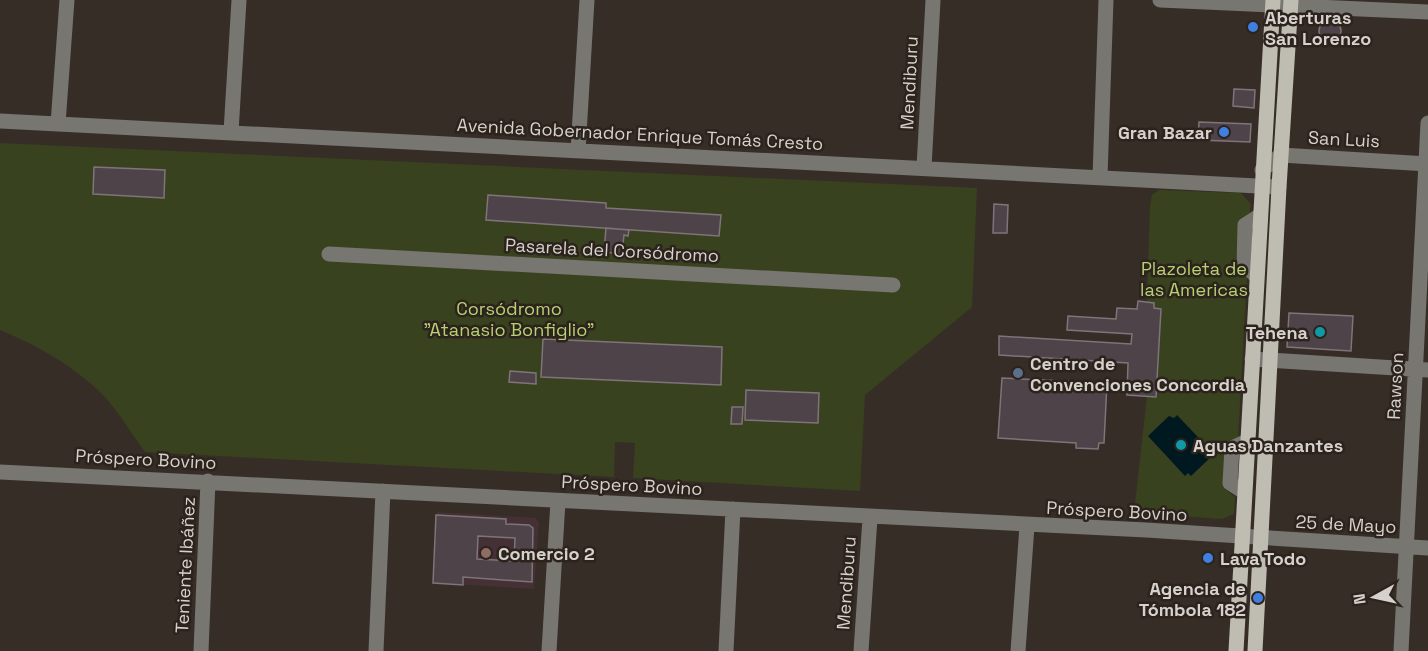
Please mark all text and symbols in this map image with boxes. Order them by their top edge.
place label: Aberturas San Lorenzo [1265,6,1371,50]
marker: Aberturas San Lorenzo [1246,20,1260,34]
street label: Mendiburu [895,36,923,130]
street label: Avenida Gobernador Enrique Tomás Cresto [456,113,824,155]
place label: Gran Bazar [1118,121,1212,144]
marker: Gran Bazar [1217,125,1231,139]
street label: San Luis [1308,126,1380,152]
street label: Pasarela del Corsódromo [504,233,720,267]
park label: Plazoleta de las Americas [1140,257,1248,301]
park label: Corsódromo "Atanasio Bonfiglio" [424,297,594,341]
place label: Tehena [1246,321,1309,344]
marker: Tehena [1313,325,1327,339]
place label: Centro de Convenciones Concordia [1030,352,1246,396]
street label: Rawson [1382,352,1408,420]
marker: Centro de Convenciones Concordia [1011,366,1025,380]
place label: Aguas Danzantes [1193,434,1343,457]
marker: Aguas Danzantes [1174,438,1188,452]
street label: Próspero Bovino [75,444,217,474]
street label: Próspero Bovino [561,470,703,500]
street label: Teniente Ibáñez [170,496,200,634]
street label: Próspero Bovino [1046,496,1188,526]
street label: 25 de Mayo [1295,510,1397,538]
street label: Mendiburu [831,535,861,631]
place label: Comercio 2 [498,542,595,565]
marker: Comercio 2 [479,546,493,560]
place label: Lava Todo [1220,547,1306,570]
marker: Lava Todo [1201,551,1215,565]
north arrow [1344,567,1404,627]
place label: Agencia de Tómbola 182 [1139,577,1246,621]
marker: Agencia de Tómbola 182 [1251,591,1265,605]
text: N [1348,592,1371,606]

